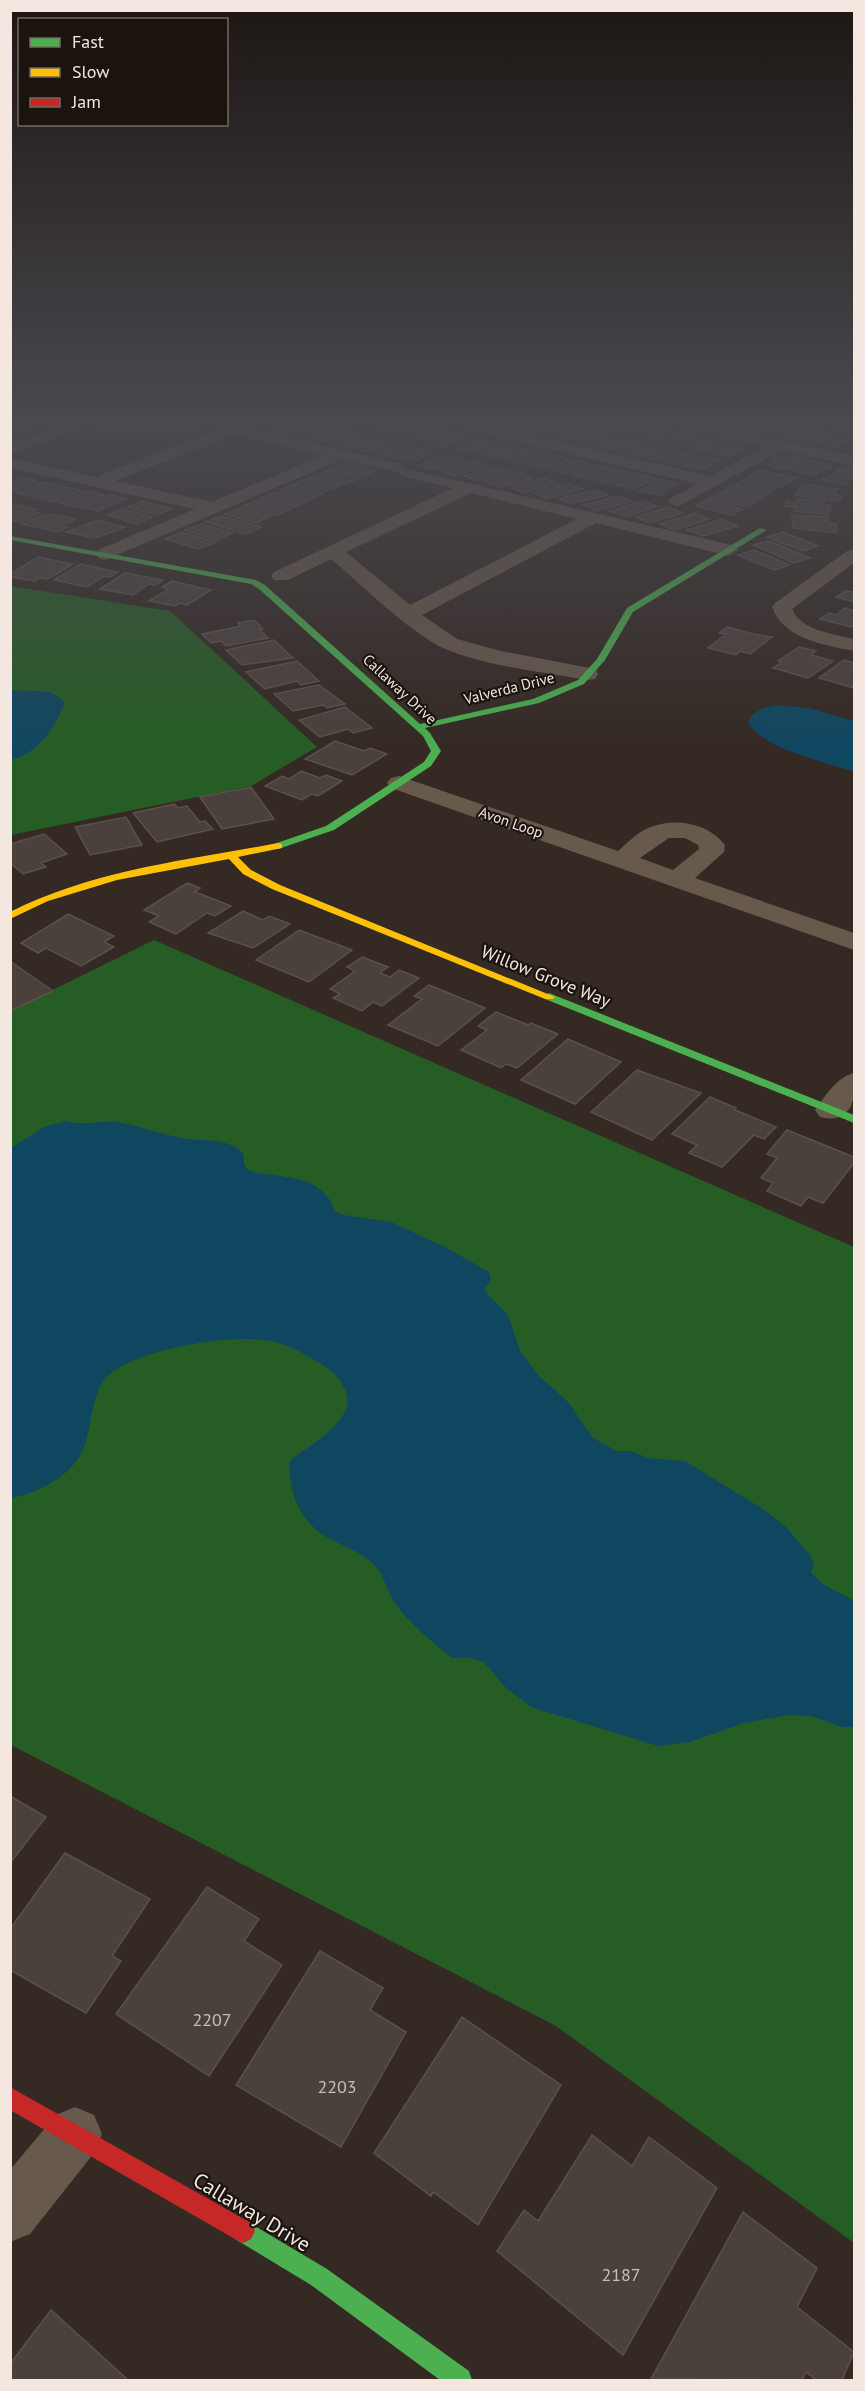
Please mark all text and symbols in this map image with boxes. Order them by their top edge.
legend [18,18,228,126]
text: Fast [72,30,104,53]
text: Slow [72,60,110,83]
text: Jam [71,90,101,113]
street label: Callaway Drive [359,650,441,728]
street label: Valverda Drive [461,668,556,709]
street label: Avon Loop [476,802,546,842]
street label: Willow Grove Way [478,940,615,1013]
house number: 2207 [192,2008,232,2031]
house number: 2203 [317,2075,357,2098]
street label: Callaway Drive [188,2166,316,2258]
house number: 2187 [601,2263,641,2286]

